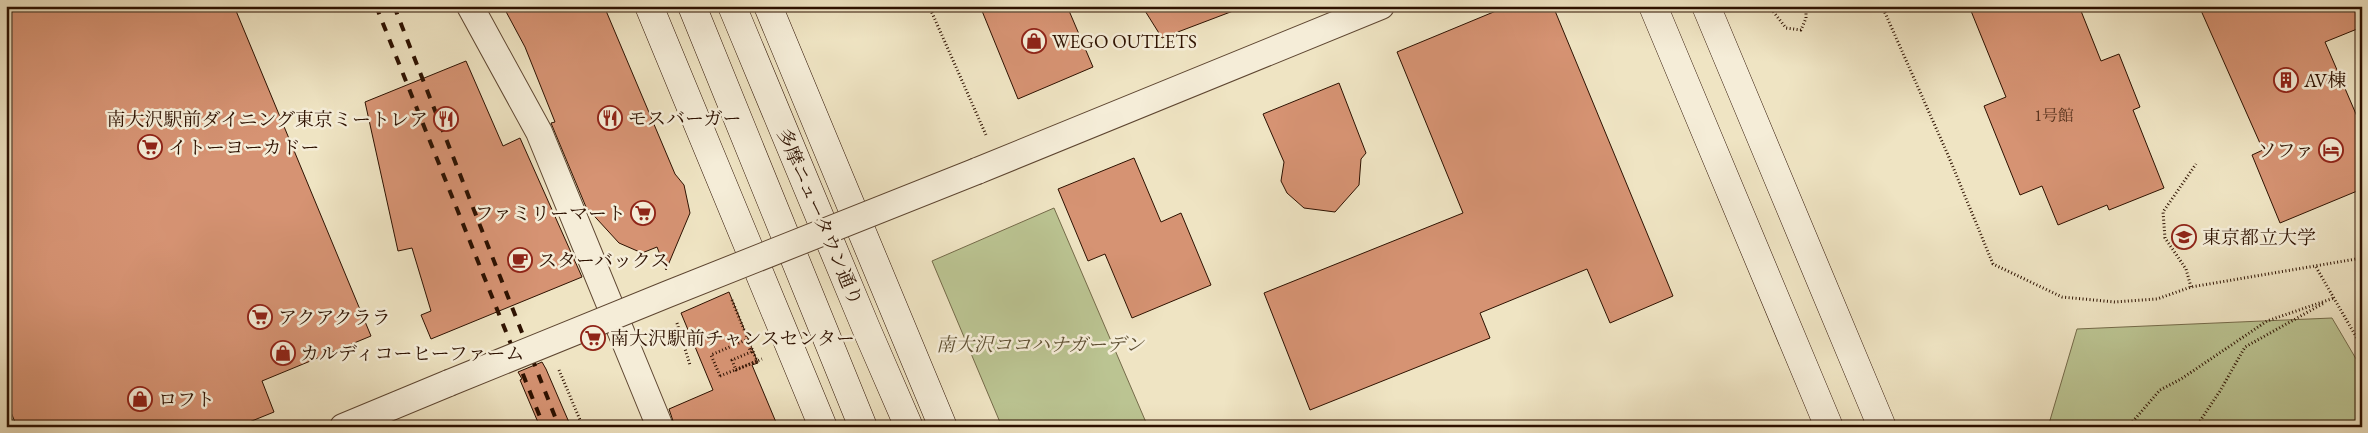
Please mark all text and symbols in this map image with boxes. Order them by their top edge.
shop icon: WEGO OUTLETS [1021,28,1047,54]
place label: WEGO OUTLETS [1052,29,1197,54]
building icon: AV棟 [2273,67,2299,93]
place label: AV棟 [2303,68,2346,93]
restaurant icon: モスバーガー [597,105,623,131]
house number: 1号館 [2034,105,2074,126]
restaurant icon: 南大沢駅前ダイニング東京ミートレア [433,106,459,132]
place label: モスバーガー [628,106,742,131]
place label: 南大沢駅前ダイニング東京ミートレア [107,107,428,132]
street label: 多摩ニュータウン通り [771,125,869,309]
supermarket icon: イトーヨーカドー [137,134,163,160]
place label: イトーヨーカドー [168,135,320,160]
hotel icon: ソファ [2318,137,2344,163]
place label: ソファ [2257,138,2314,163]
supermarket icon: ファミリーマート [630,200,656,226]
place label: ファミリーマート [474,201,626,226]
school or university icon: 東京都立大学 [2171,224,2197,250]
place label: 東京都立大学 [2202,225,2316,250]
cafe icon: スターバックス [507,247,533,273]
place label: スターバックス [538,248,670,273]
supermarket icon: アクアクララ [247,304,273,330]
place label: アクアクララ [278,305,391,330]
supermarket icon: 南大沢駅前チャンスセンター [580,325,606,351]
place label: 南大沢駅前チャンスセンター [610,326,855,351]
park label: 南大沢ココハナガーデン [936,332,1145,357]
shop icon: カルディコーヒーファーム [270,340,296,366]
place label: カルディコーヒーファーム [300,341,524,366]
shop icon: ロフト [127,386,153,412]
place label: ロフト [158,387,215,412]

